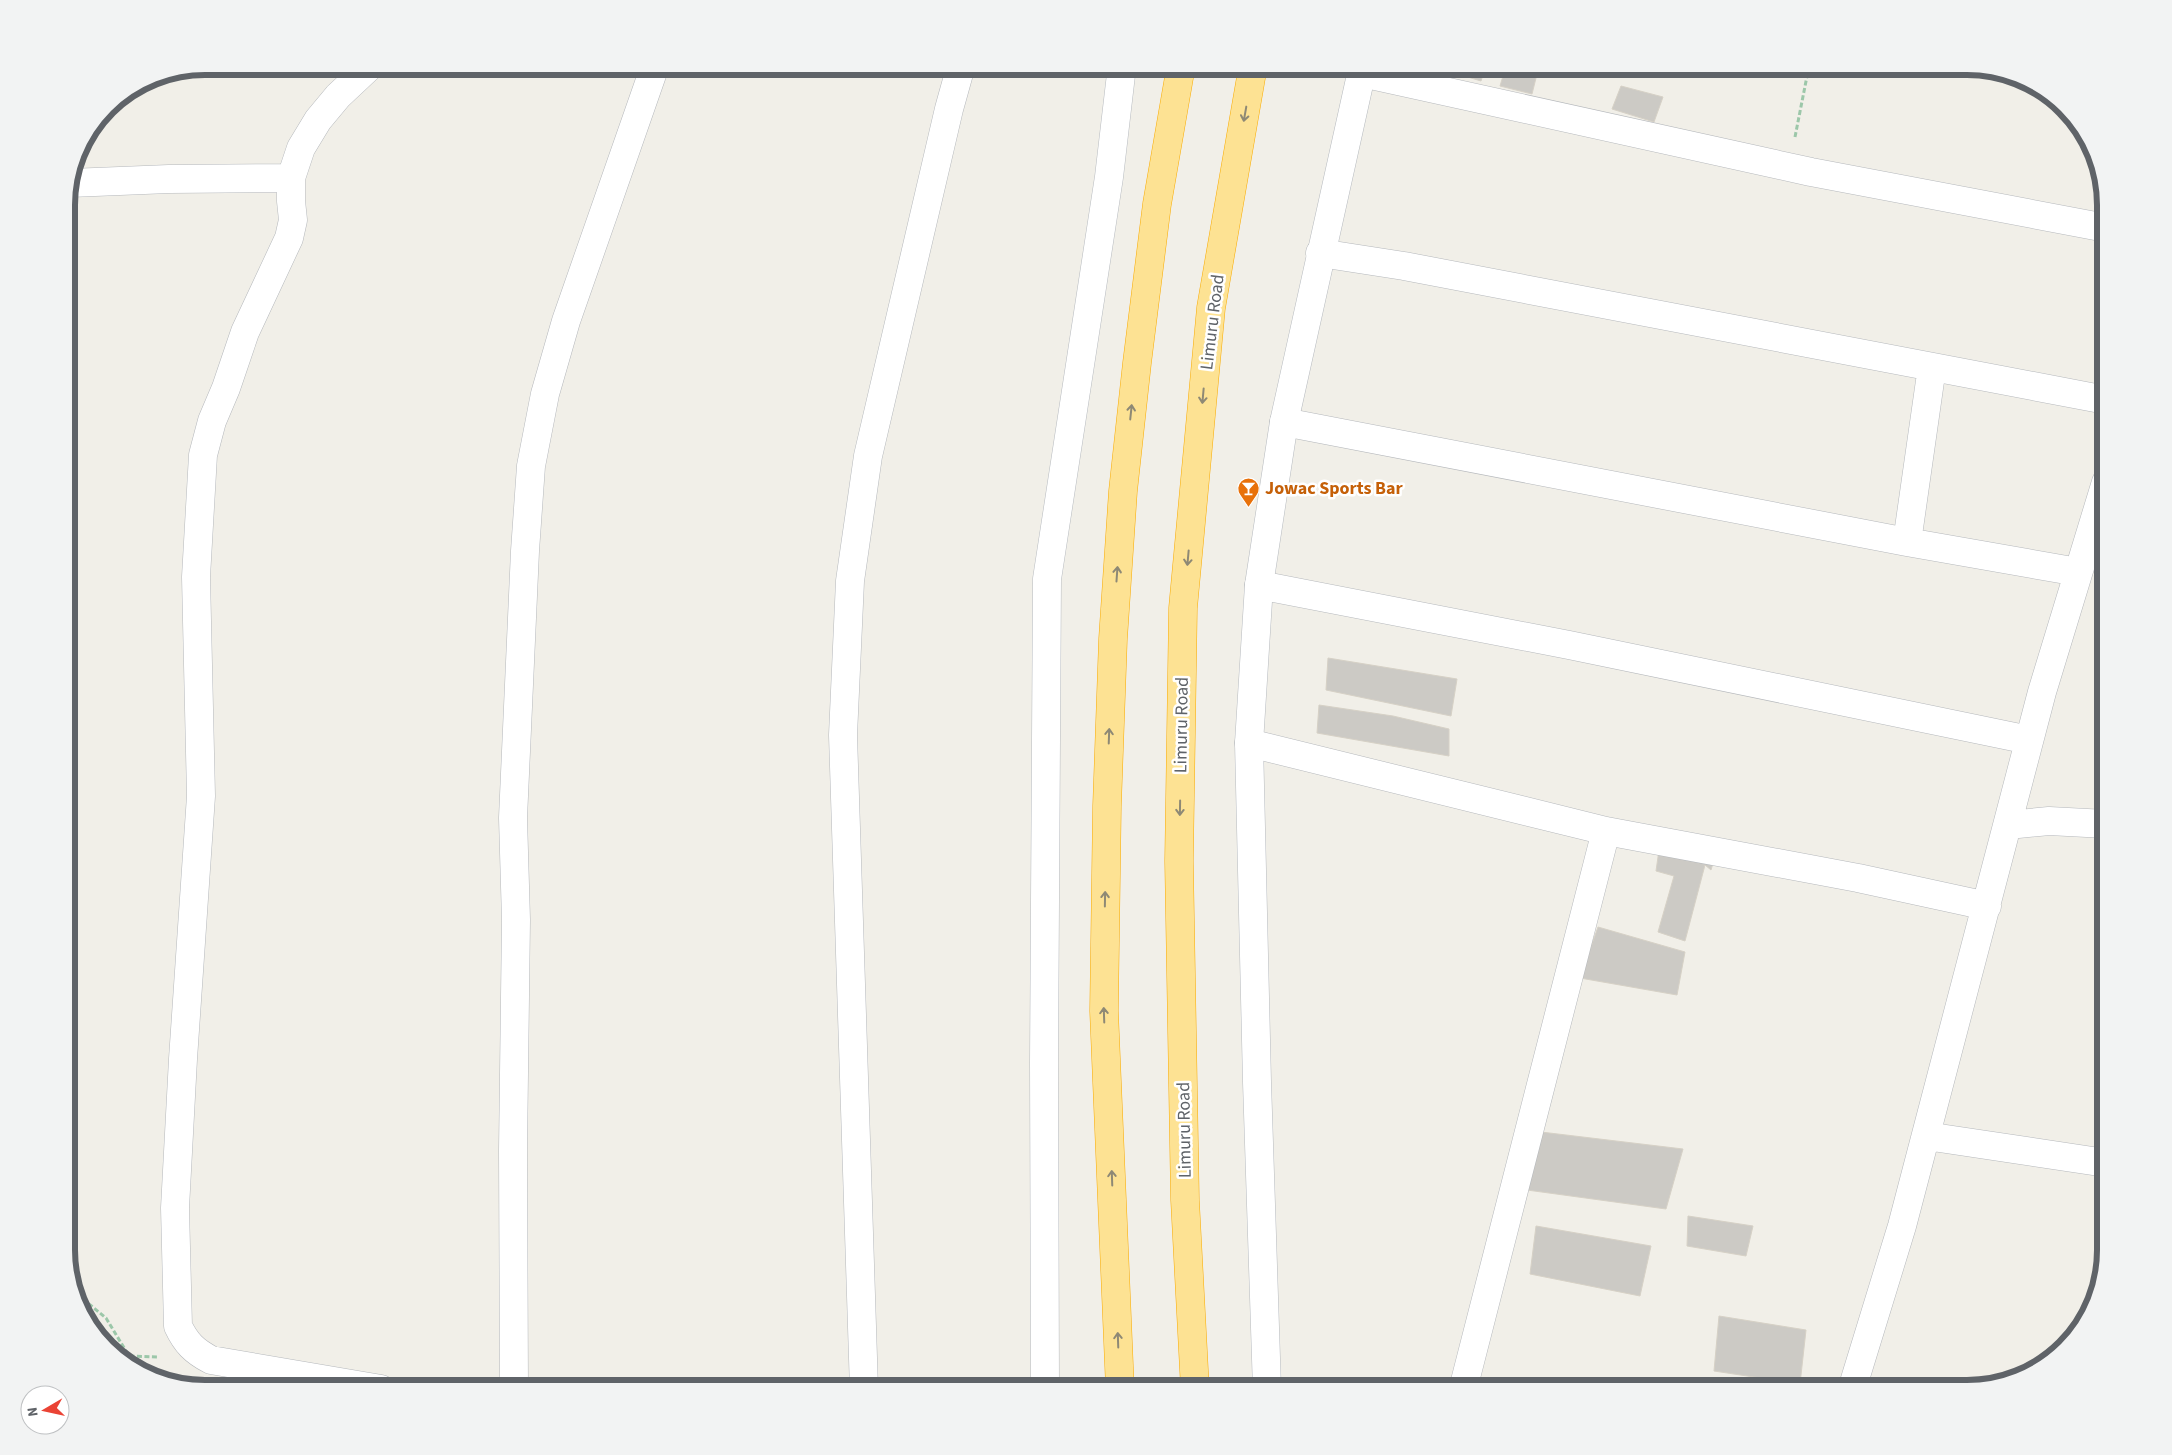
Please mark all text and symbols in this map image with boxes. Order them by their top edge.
one-way arrow [1239,106,1249,122]
street label: Limuru Road [1194,273,1231,371]
one-way arrow [1198,388,1208,404]
one-way arrow [1127,404,1136,420]
bar icon: Jowac Sports Bar [1237,476,1261,507]
place label: Jowac Sports Bar [1265,476,1403,501]
one-way arrow [1183,550,1193,566]
one-way arrow [1113,566,1122,582]
street label: Limuru Road [1168,677,1195,773]
one-way arrow [1105,728,1114,744]
one-way arrow [1175,799,1185,815]
one-way arrow [1101,891,1110,907]
one-way arrow [1100,1008,1109,1024]
street label: Limuru Road [1171,1082,1198,1178]
one-way arrow [1107,1170,1116,1186]
one-way arrow [1113,1332,1123,1348]
north arrow [20,1385,70,1435]
text: N [23,1406,44,1418]

